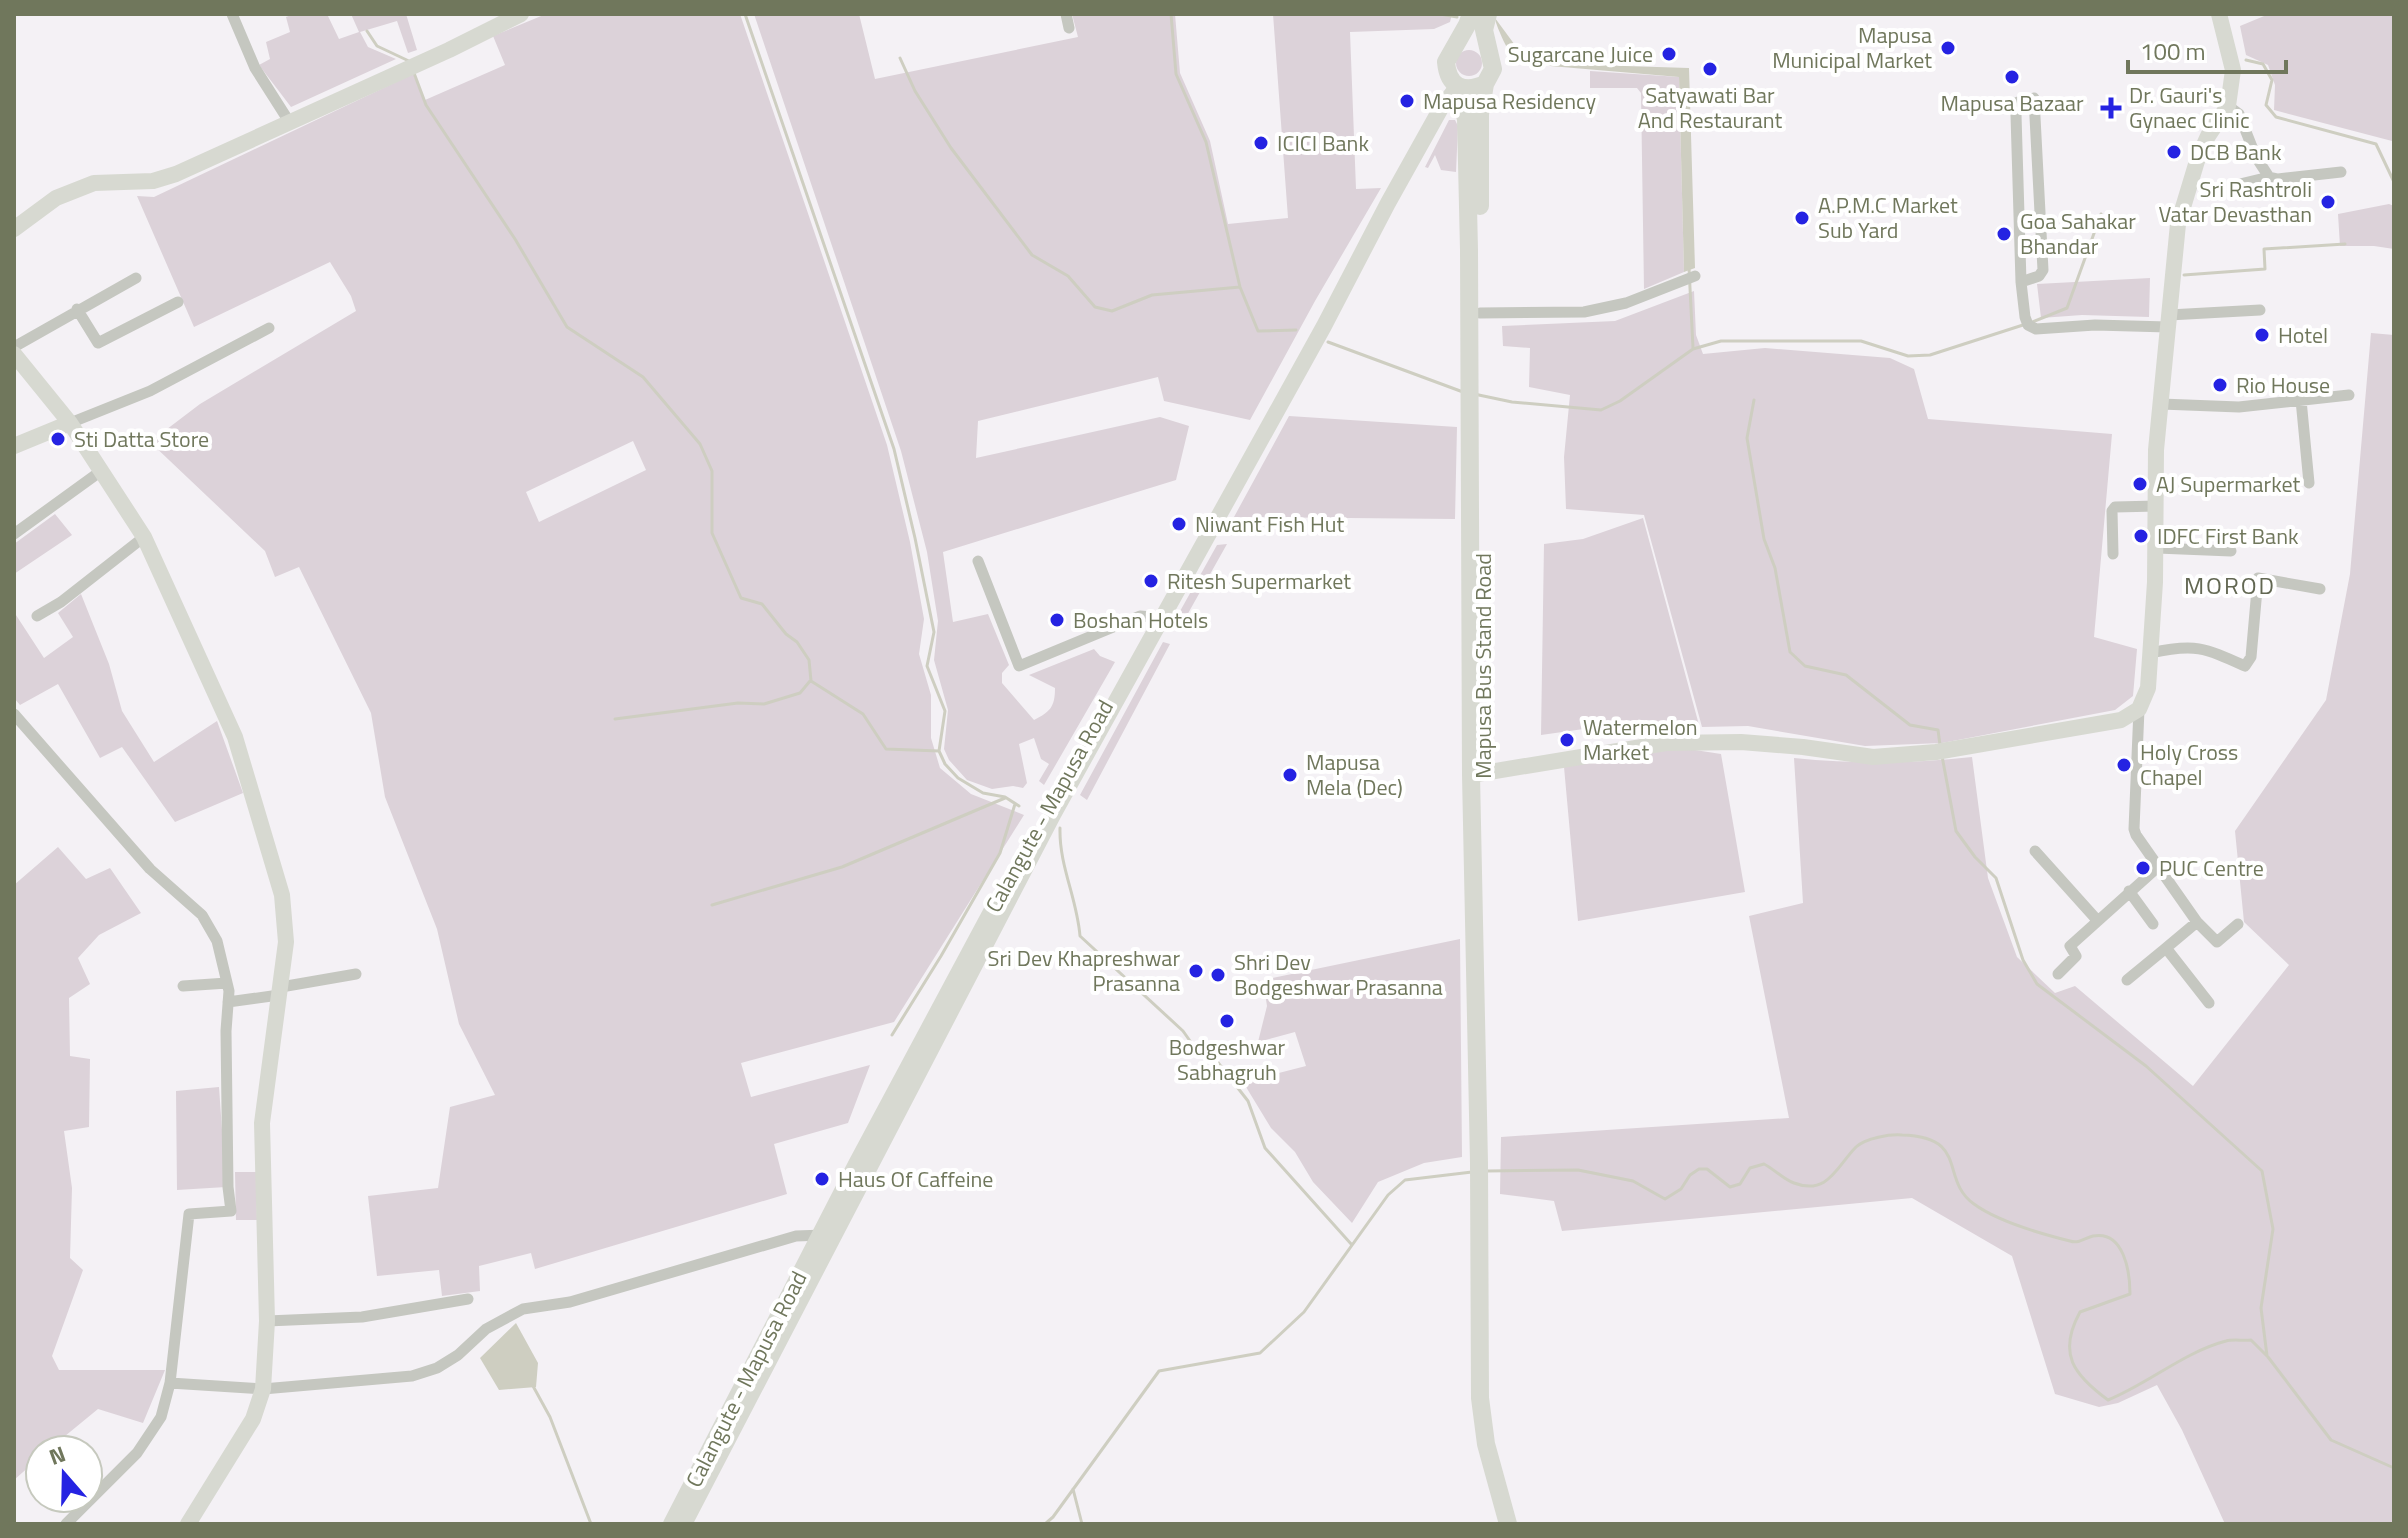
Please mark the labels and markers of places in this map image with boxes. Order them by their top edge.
place label: Mapusa Municipal Market [1772,18,1932,77]
place label: Sugarcane Juice [1508,37,1653,71]
marker: Mapusa Municipal Market [1939,39,1957,57]
marker: Sugarcane Juice [1660,45,1678,63]
marker: Satyawati Bar And Restaurant [1701,60,1719,78]
marker: Mapusa Bazaar [2003,68,2021,86]
place label: Satyawati Bar And Restaurant [1638,78,1783,137]
place label: Dr. Gauri's Gynaec Clinic [2129,78,2250,137]
place label: Mapusa Residency [1423,84,1597,118]
place label: Mapusa Bazaar [1940,86,2084,120]
marker: Mapusa Residency [1398,92,1416,110]
marker: Dr. Gauri's Gynaec Clinic [2100,97,2122,119]
place label: ICICI Bank [1277,126,1369,160]
marker: ICICI Bank [1252,134,1270,152]
place label: DCB Bank [2190,135,2282,169]
marker: DCB Bank [2165,143,2183,161]
place label: Sri Rashtroli Vatar Devasthan [2158,172,2312,231]
place label: A.P.M.C Market Sub Yard [1818,188,1958,247]
marker: Sri Rashtroli Vatar Devasthan [2319,193,2337,211]
place label: Goa Sahakar Bhandar [2020,204,2136,263]
marker: A.P.M.C Market Sub Yard [1793,209,1811,227]
marker: Goa Sahakar Bhandar [1995,225,2013,243]
place label: Hotel [2278,318,2328,352]
marker: Hotel [2253,326,2271,344]
place label: Rio House [2236,368,2330,402]
marker: Rio House [2211,376,2229,394]
place label: Sti Datta Store [74,422,209,456]
marker: Sti Datta Store [49,430,67,448]
place label: AJ Supermarket [2156,467,2300,501]
marker: AJ Supermarket [2131,475,2149,493]
place label: Niwant Fish Hut [1195,507,1344,541]
marker: Niwant Fish Hut [1170,515,1188,533]
place label: IDFC First Bank [2157,519,2299,553]
marker: IDFC First Bank [2132,527,2150,545]
place label: Ritesh Supermarket [1167,564,1351,598]
marker: Ritesh Supermarket [1142,572,1160,590]
place label: Boshan Hotels [1073,603,1208,637]
marker: Boshan Hotels [1048,611,1066,629]
place label: Watermelon Market [1583,710,1698,769]
marker: Watermelon Market [1558,731,1576,749]
place label: Holy Cross Chapel [2140,735,2238,794]
place label: Mapusa Mela (Dec) [1306,745,1403,804]
marker: Holy Cross Chapel [2115,756,2133,774]
marker: Mapusa Mela (Dec) [1281,766,1299,784]
place label: PUC Centre [2159,851,2264,885]
marker: PUC Centre [2134,859,2152,877]
place label: Sri Dev Khapreshwar Prasanna [988,941,1180,1000]
place label: Shri Dev Bodgeshwar Prasanna [1234,945,1443,1004]
marker: Sri Dev Khapreshwar Prasanna [1187,962,1205,980]
marker: Shri Dev Bodgeshwar Prasanna [1209,966,1227,984]
marker: Bodgeshwar Sabhagruh [1218,1012,1236,1030]
place label: Bodgeshwar Sabhagruh [1169,1030,1286,1089]
place label: Haus Of Caffeine [838,1162,993,1196]
marker: Haus Of Caffeine [813,1170,831,1188]

